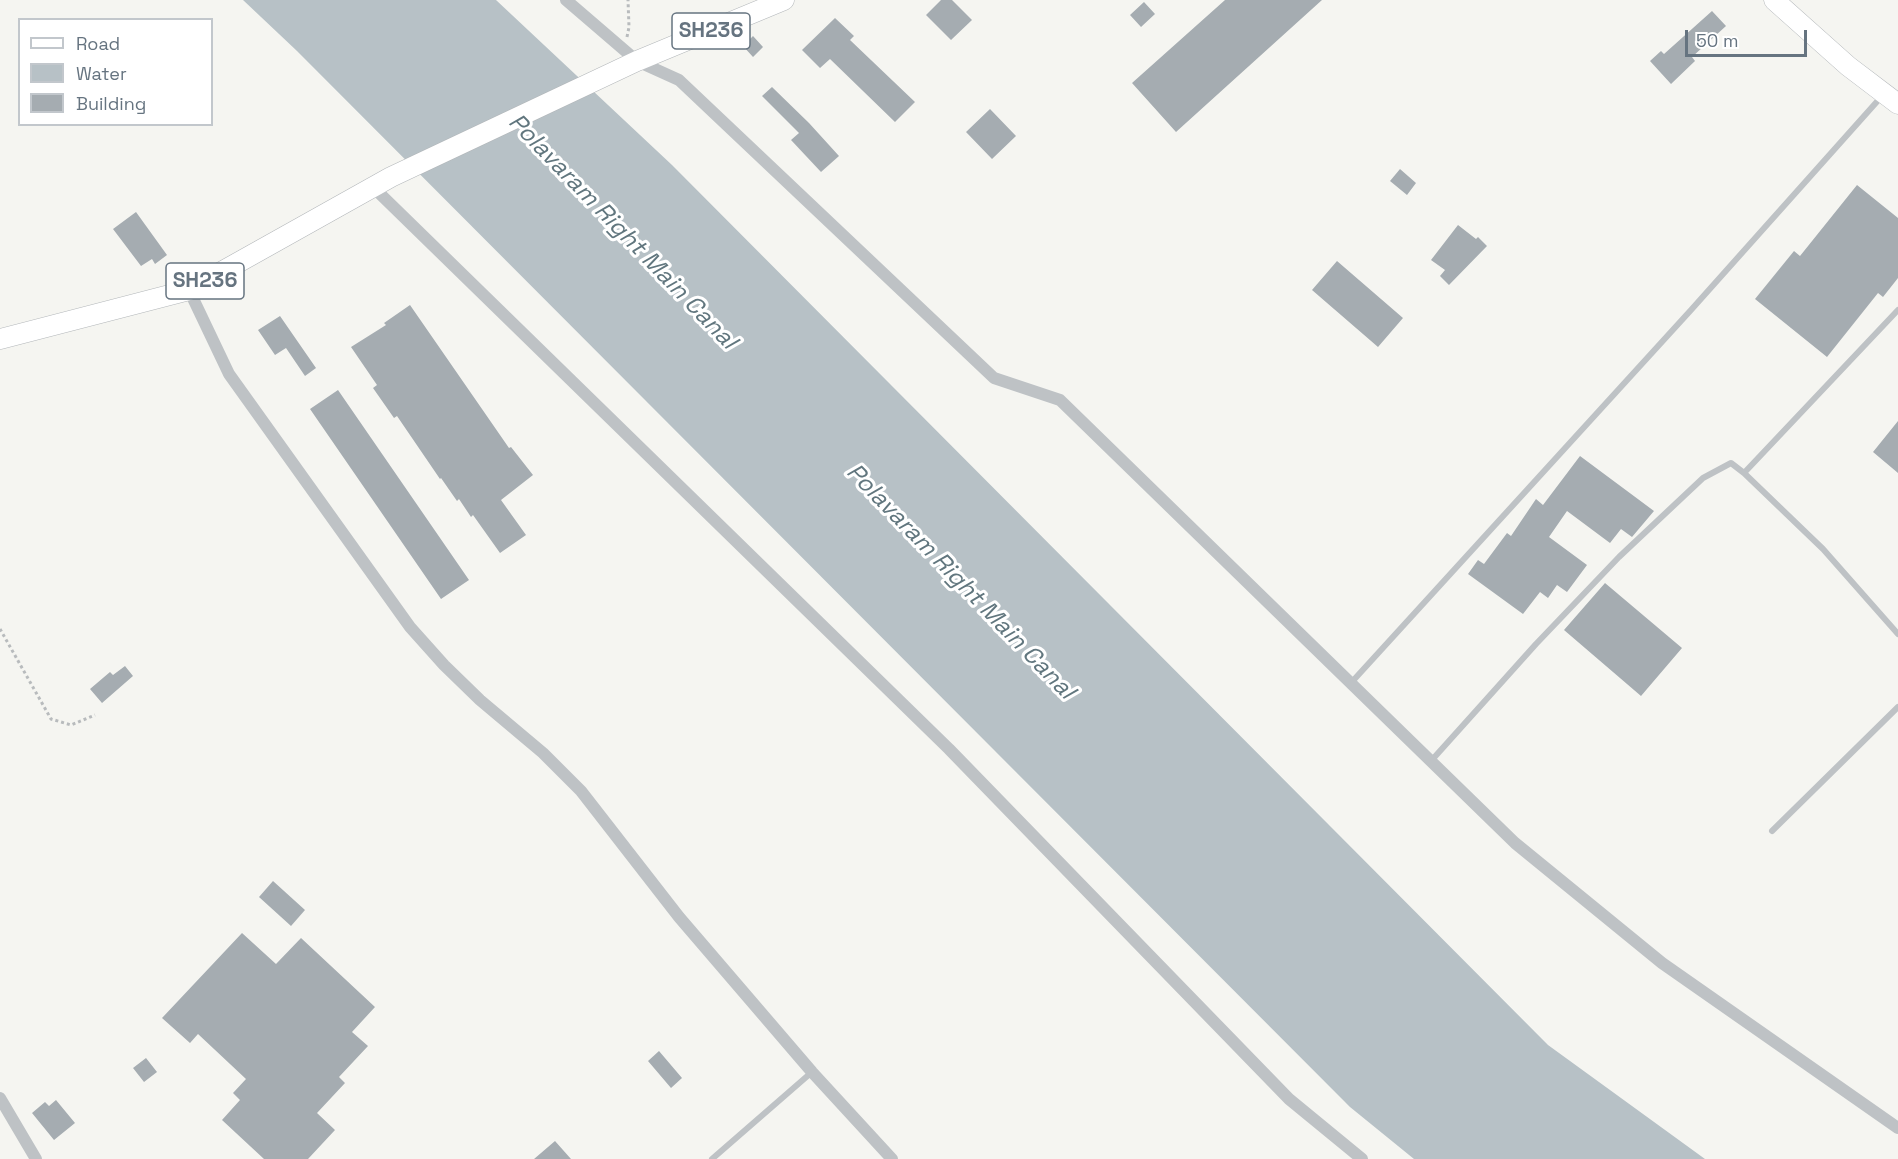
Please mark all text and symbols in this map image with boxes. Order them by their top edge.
road number: SH236 [672,13,750,49]
legend [18,18,213,126]
scale bar [1688,18,1810,56]
text: 50 m [1696,29,1738,52]
text: Road [76,32,120,55]
text: Water [76,62,127,85]
text: Building [76,92,146,115]
water label: Polavaram Right Main Canal [502,108,742,356]
road number: SH236 [166,263,244,299]
water label: Polavaram Right Main Canal [840,458,1080,706]

